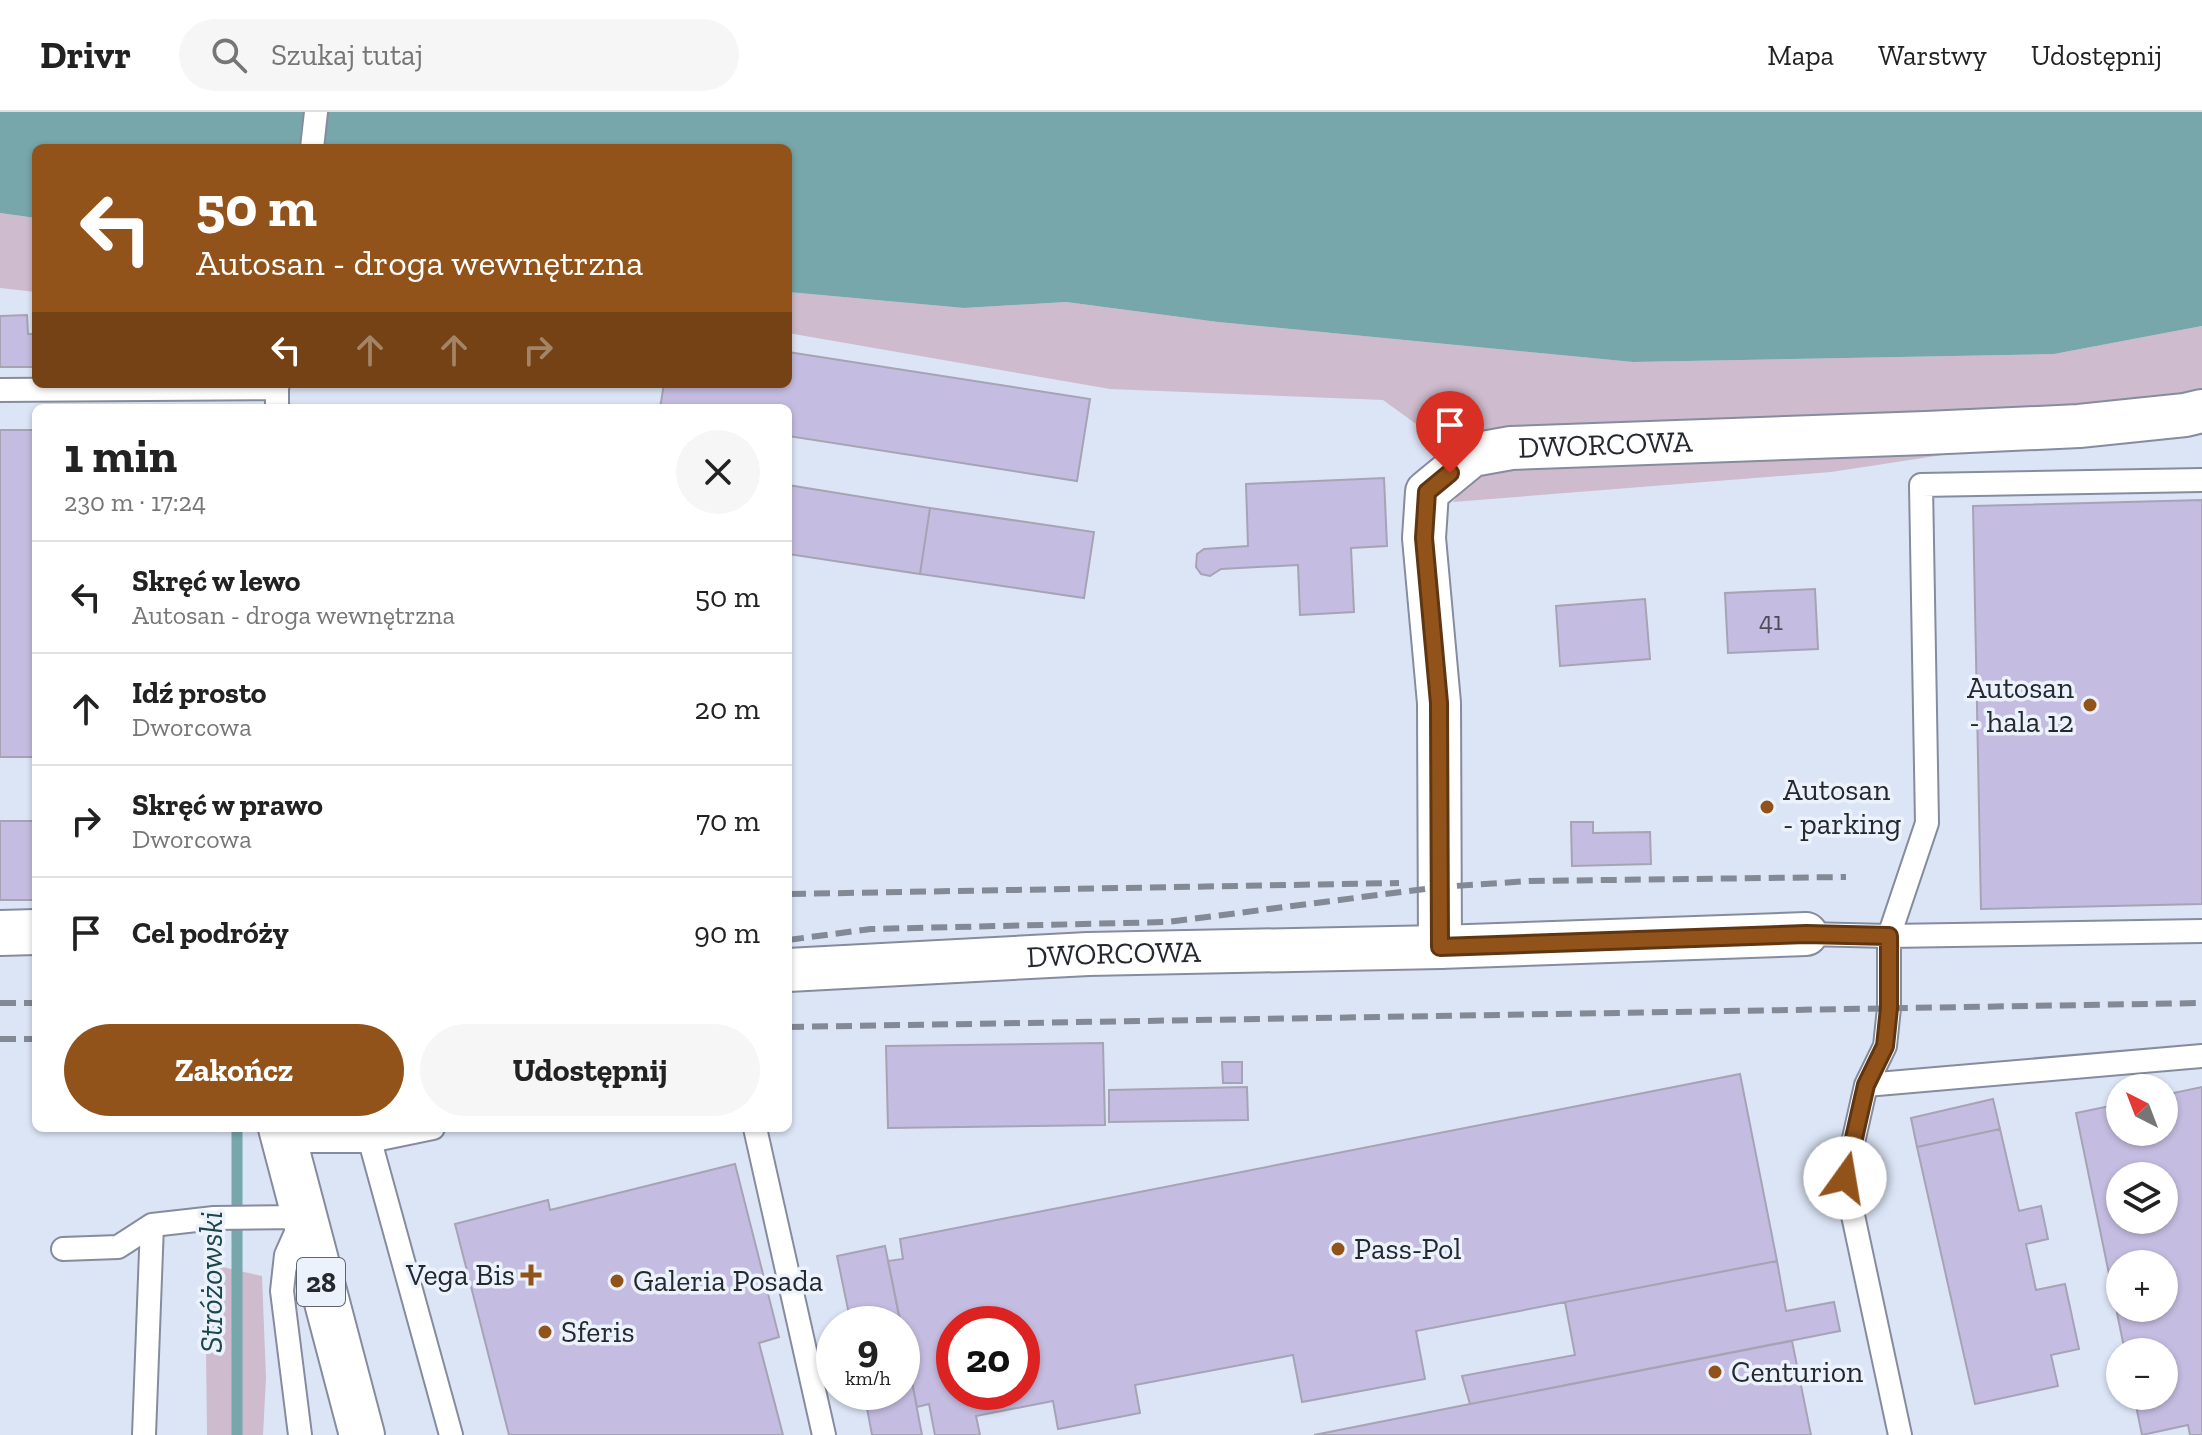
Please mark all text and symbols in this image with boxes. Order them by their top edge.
search box [179,19,739,91]
text: Drivr [40,32,131,78]
icon: search [207,33,251,77]
text: Szukaj tutaj [271,37,423,73]
text: Mapa [1767,39,1834,72]
text: Warstwy [1878,39,1987,72]
text: Udostępnij [2031,39,2162,72]
text: 50 m [196,173,317,240]
icon: left [64,176,168,280]
text: Autosan - droga wewnętrzna [196,241,643,284]
icon: left [264,328,308,372]
icon: ahead [348,328,392,372]
icon: ahead [432,328,476,372]
icon: right [516,328,560,372]
pin [1416,391,1484,473]
icon: arrive [1428,403,1472,447]
street label: DWORCOWA [1518,423,1694,466]
text: 1 min [64,427,177,484]
button: close [676,430,760,514]
text: 230 m · 17:24 [64,486,206,518]
text: Skręć w lewo [132,563,301,599]
icon: left [64,575,108,619]
text: 50 m [695,579,760,615]
text: Autosan - droga wewnętrzna [132,599,455,631]
house number: 41 [1759,605,1783,637]
place label: Autosan - hala 12 [1967,670,2074,740]
text: Idź prosto [132,675,267,711]
icon: ahead [64,687,108,731]
text: 20 m [695,691,760,727]
marker: Autosan - hala 12 [2081,696,2099,714]
text: Dworcowa [132,711,252,743]
place label: Autosan - parking [1783,772,1901,842]
text: Skręć w prawo [132,787,323,823]
marker: Autosan - parking [1758,798,1776,816]
icon: right [64,799,108,843]
text: 70 m [696,803,760,839]
text: Dworcowa [132,823,252,855]
icon: arrive [64,911,108,955]
text: Cel podróży [132,915,289,951]
text: 90 m [694,915,760,951]
street label: DWORCOWA [1026,934,1202,975]
button: Zakończ [64,1024,404,1116]
button: Udostępnij [420,1024,760,1116]
north arrow [2106,1074,2178,1146]
map controls [2106,1074,2178,1410]
position arrow [1803,1136,1887,1220]
button: layers [2106,1162,2178,1234]
water label: Stróżowski [192,1211,230,1353]
place label: Pass-Pol [1354,1231,1461,1267]
marker: Pass-Pol [1329,1240,1347,1258]
button: + [2106,1250,2178,1322]
place label: Vega Bis [405,1257,515,1293]
road number: 28 [297,1258,345,1306]
place label: Galeria Posada [633,1263,823,1299]
marker: Vega Bis [522,1266,540,1284]
marker: Galeria Posada [608,1272,626,1290]
speed limit sign: 20 [936,1306,1040,1410]
place label: Sferis [561,1314,635,1350]
marker: Sferis [536,1323,554,1341]
text: 9 [857,1324,879,1372]
button: − [2106,1338,2178,1410]
place label: Centurion [1731,1354,1863,1390]
marker: Centurion [1706,1363,1724,1381]
text: km/h [845,1366,891,1390]

